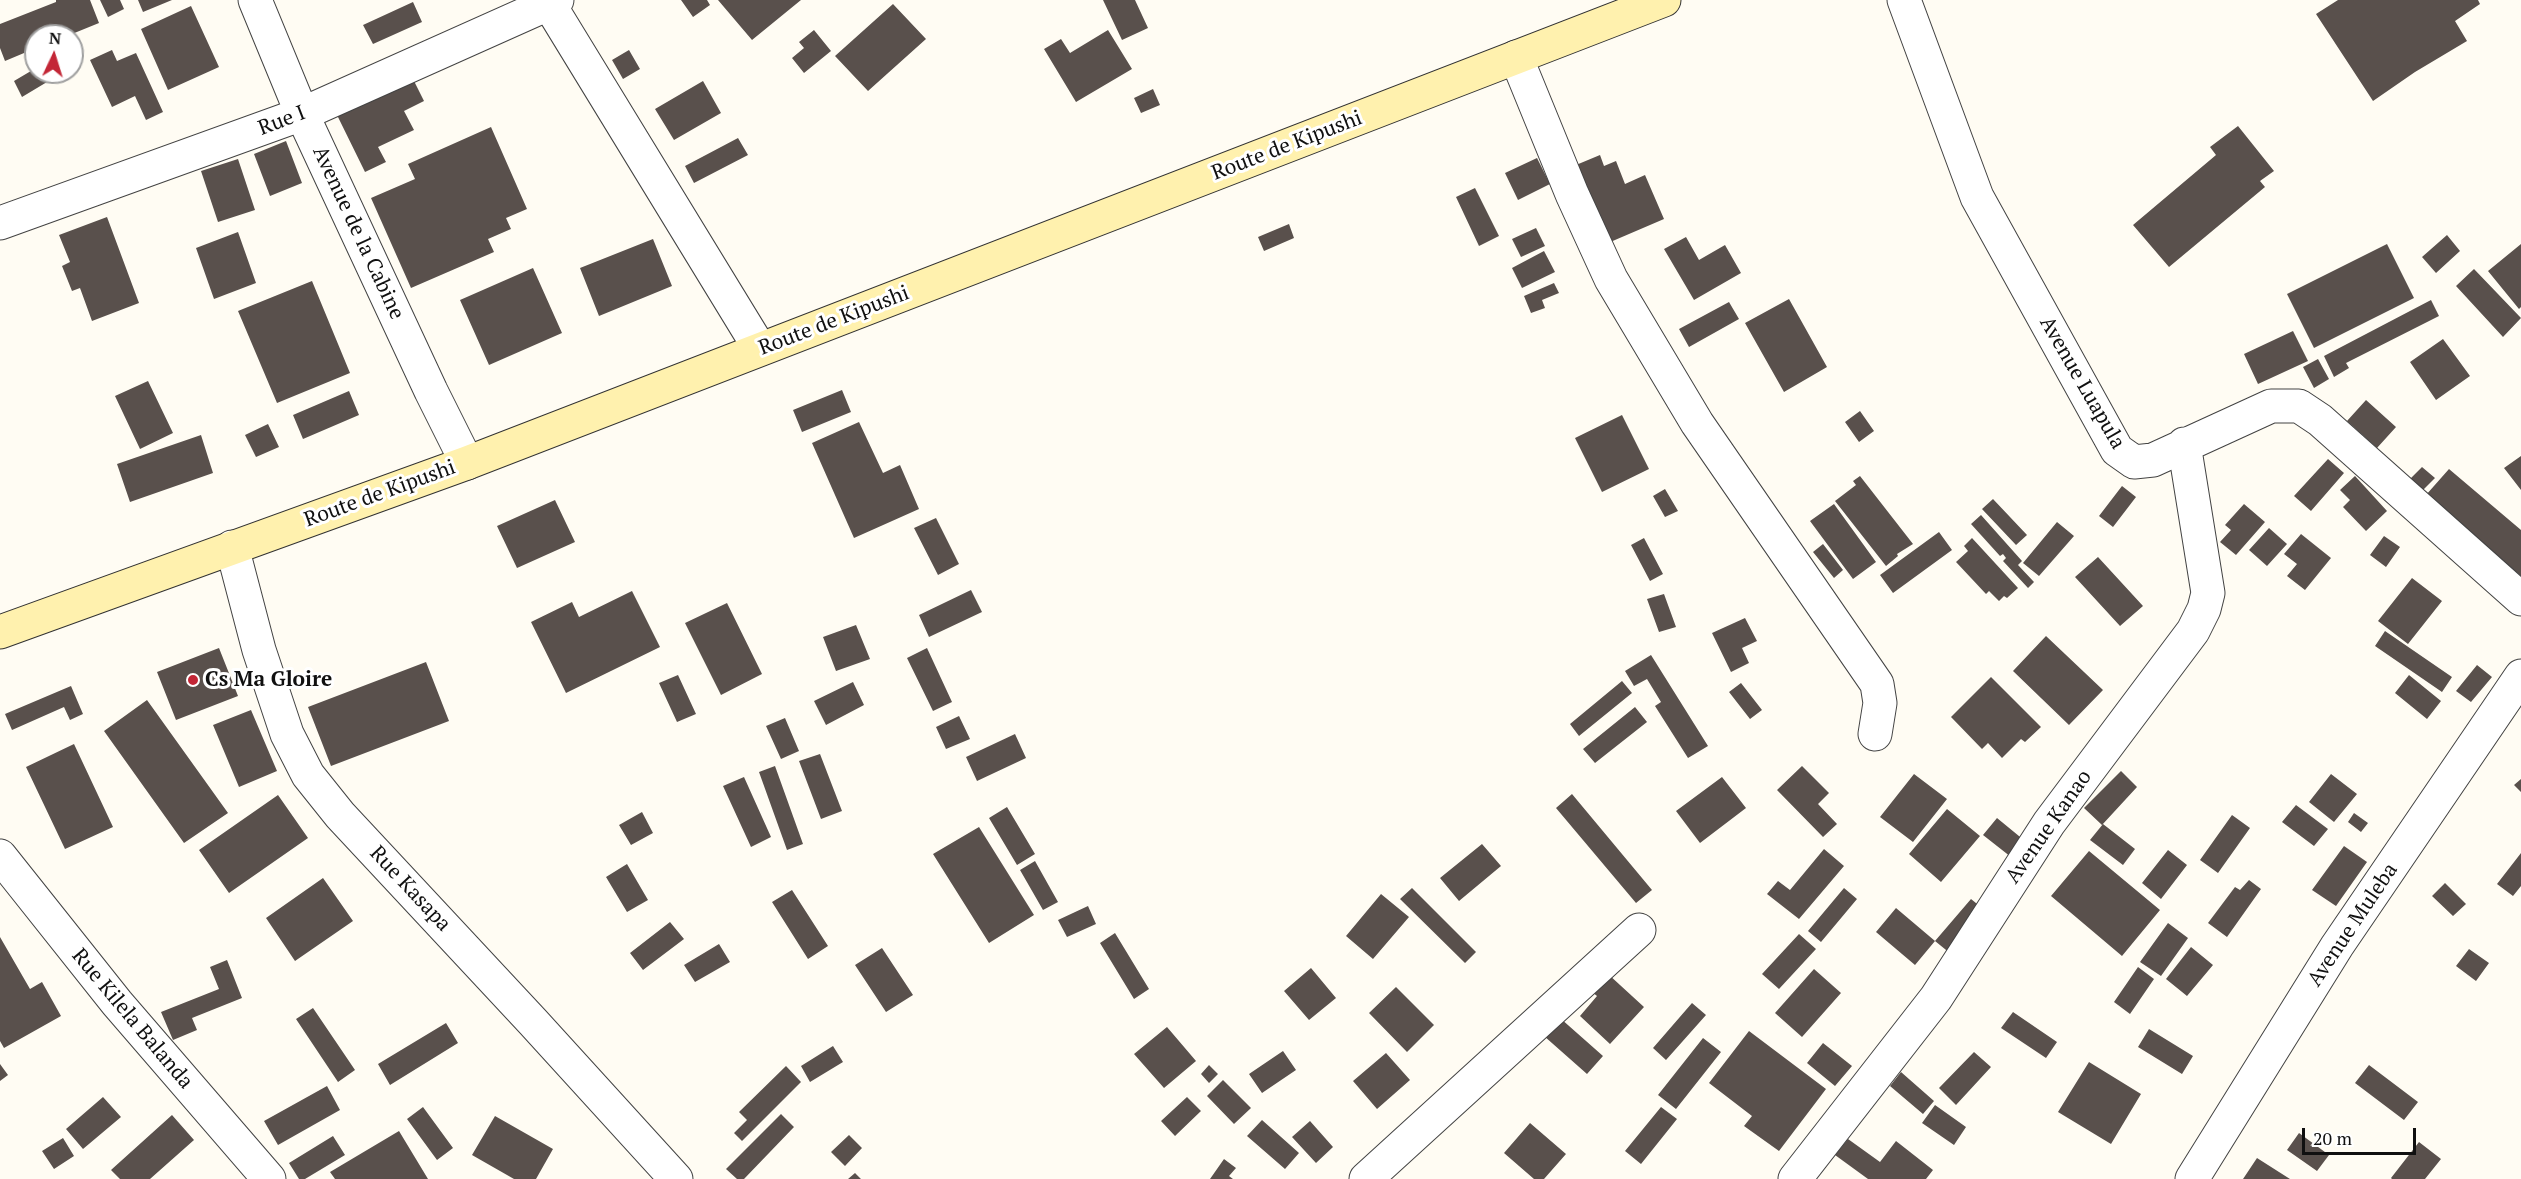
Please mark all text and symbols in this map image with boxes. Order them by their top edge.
north arrow [24,24,84,84]
text: N [48,27,62,49]
street label: Rue I [255,101,309,141]
street label: Route de Kipushi [1208,106,1366,186]
street label: Avenue de la Cabine [307,142,409,324]
street label: Route de Kipushi [755,281,913,361]
street label: Avenue Luapula [2034,312,2130,454]
street label: Route de Kipushi [301,455,459,533]
place label: Cs Ma Gloire [205,667,332,693]
marker: Cs Ma Gloire [186,673,200,687]
street label: Avenue Kanao [2001,765,2097,889]
street label: Rue Kasapa [364,841,456,937]
street label: Avenue Muleba [2303,859,2403,991]
street label: Rue Kilela Balanda [66,944,198,1094]
scale bar [2305,1116,2419,1154]
text: 20 m [2313,1126,2352,1150]

